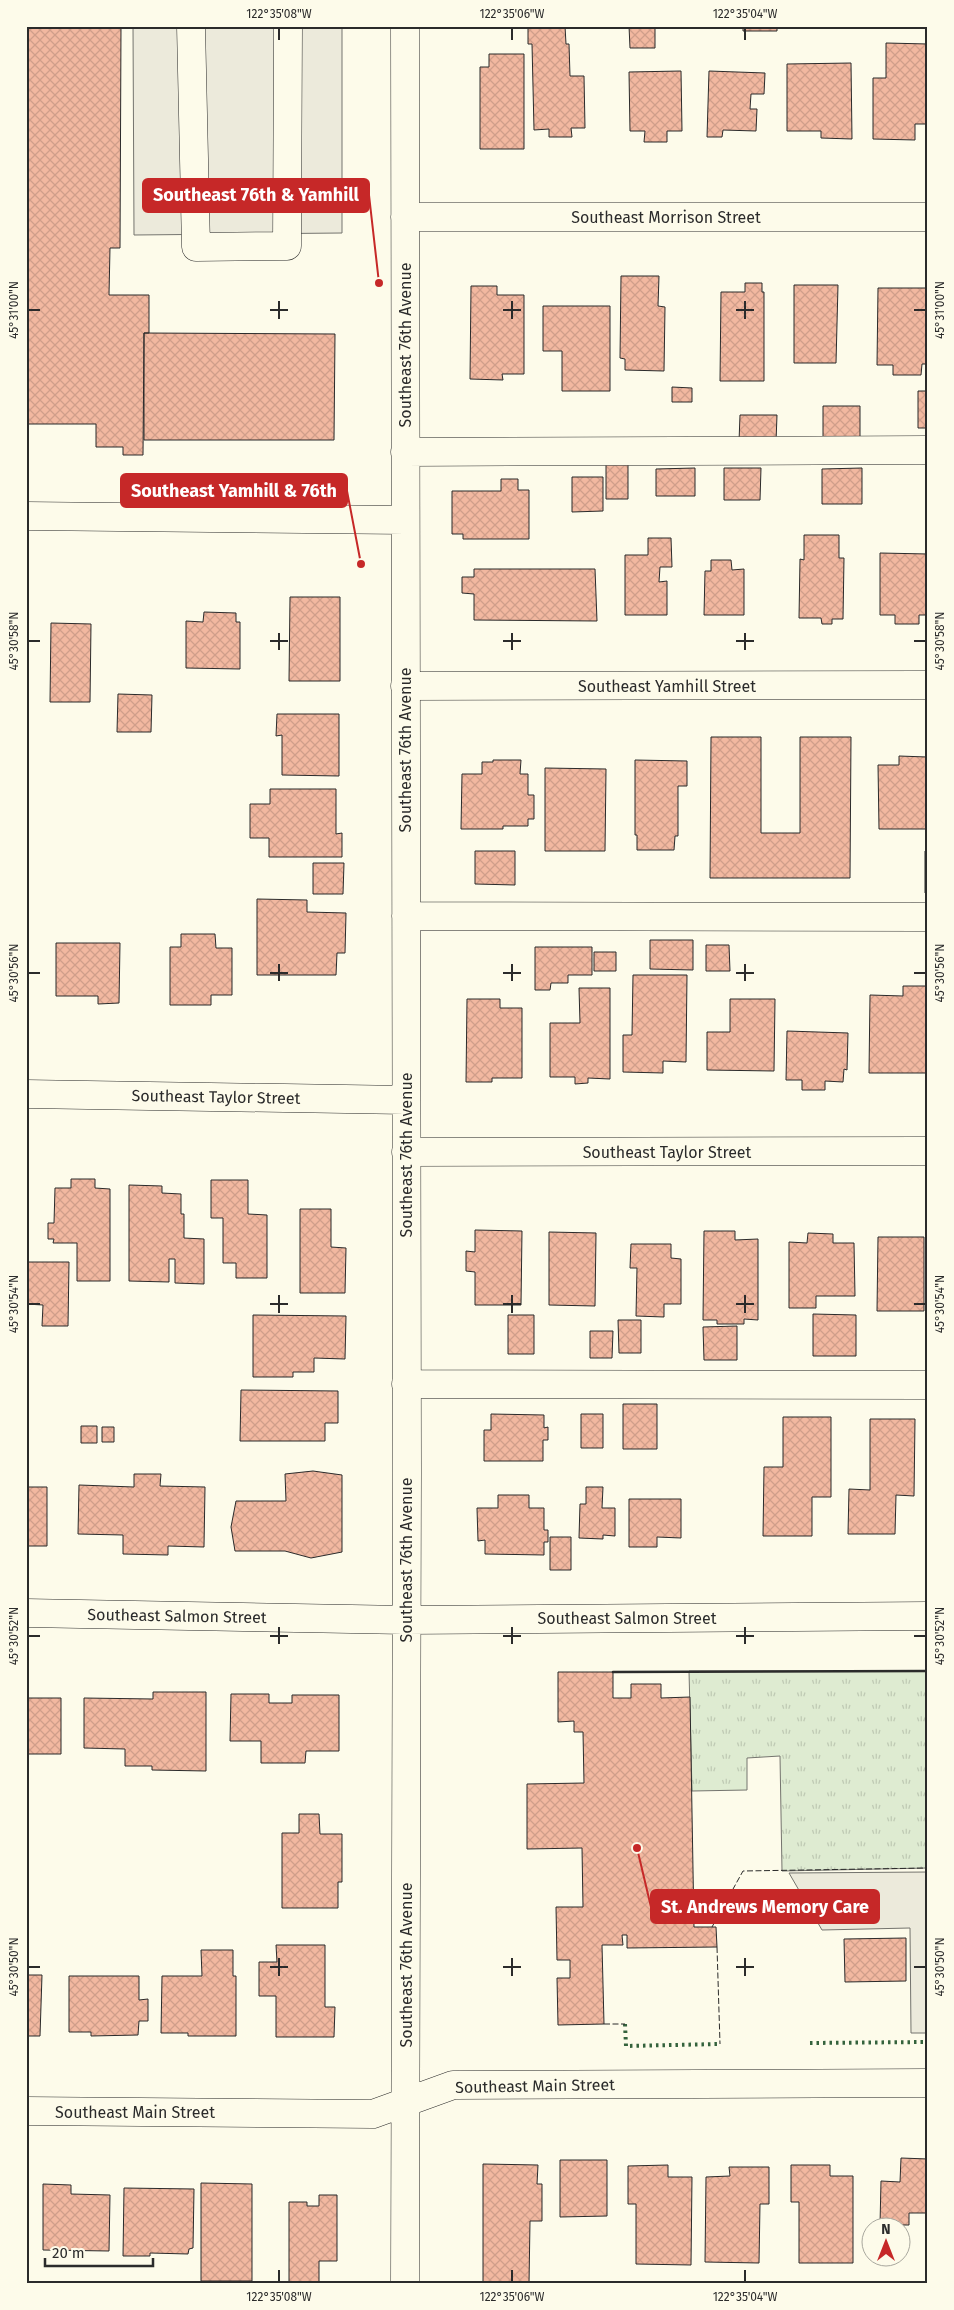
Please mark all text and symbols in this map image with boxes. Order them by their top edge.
text: 122°35'08"W [246,7,312,21]
text: 122°35'06"W [479,7,545,21]
text: 122°35'04"W [713,7,777,21]
callout: Southeast 76th & Yamhill [143,179,369,212]
text: Southeast 76th & Yamhill [153,184,360,206]
street label: Southeast Morrison Street [571,208,761,227]
street label: Southeast 76th Avenue [396,263,415,427]
text: 45°31'00"N [7,281,21,339]
text: 45°31'00"N [933,281,947,339]
callout: Southeast Yamhill & 76th [121,474,347,507]
text: Southeast Yamhill & 76th [131,480,337,502]
text: 45°30'58"N [7,611,21,671]
text: 45°30'58"N [933,611,947,671]
street label: Southeast 76th Avenue [396,668,415,832]
street label: Southeast Yamhill Street [578,677,756,696]
text: 45°30'56"N [7,944,21,1002]
text: 45°30'56"N [933,944,947,1002]
street label: Southeast 76th Avenue [397,1073,416,1237]
street label: Southeast Taylor Street [131,1086,301,1108]
street label: Southeast Taylor Street [583,1143,752,1162]
text: 45°30'54"N [7,1275,21,1333]
text: 45°30'54"N [933,1275,947,1333]
street label: Southeast 76th Avenue [397,1478,416,1642]
street label: Southeast Salmon Street [87,1605,267,1627]
text: 45°30'52"N [7,1607,21,1665]
text: 45°30'52"N [933,1607,947,1665]
street label: Southeast Salmon Street [537,1609,717,1628]
street label: Southeast 76th Avenue [397,1883,416,2047]
callout: St. Andrews Memory Care [651,1890,879,1923]
text: St. Andrews Memory Care [661,1896,869,1918]
text: 45°30'50"N [7,1937,21,1997]
text: 45°30'50"N [933,1937,947,1997]
street label: Southeast Main Street [455,2075,615,2097]
street label: Southeast Main Street [55,2103,215,2122]
north arrow [862,2218,912,2268]
text: N [881,2221,891,2238]
scale bar [45,2235,152,2267]
text: 20 m [52,2244,85,2262]
text: 122°35'08"W [246,2290,312,2304]
text: 122°35'06"W [479,2290,545,2304]
text: 122°35'04"W [713,2290,777,2304]

